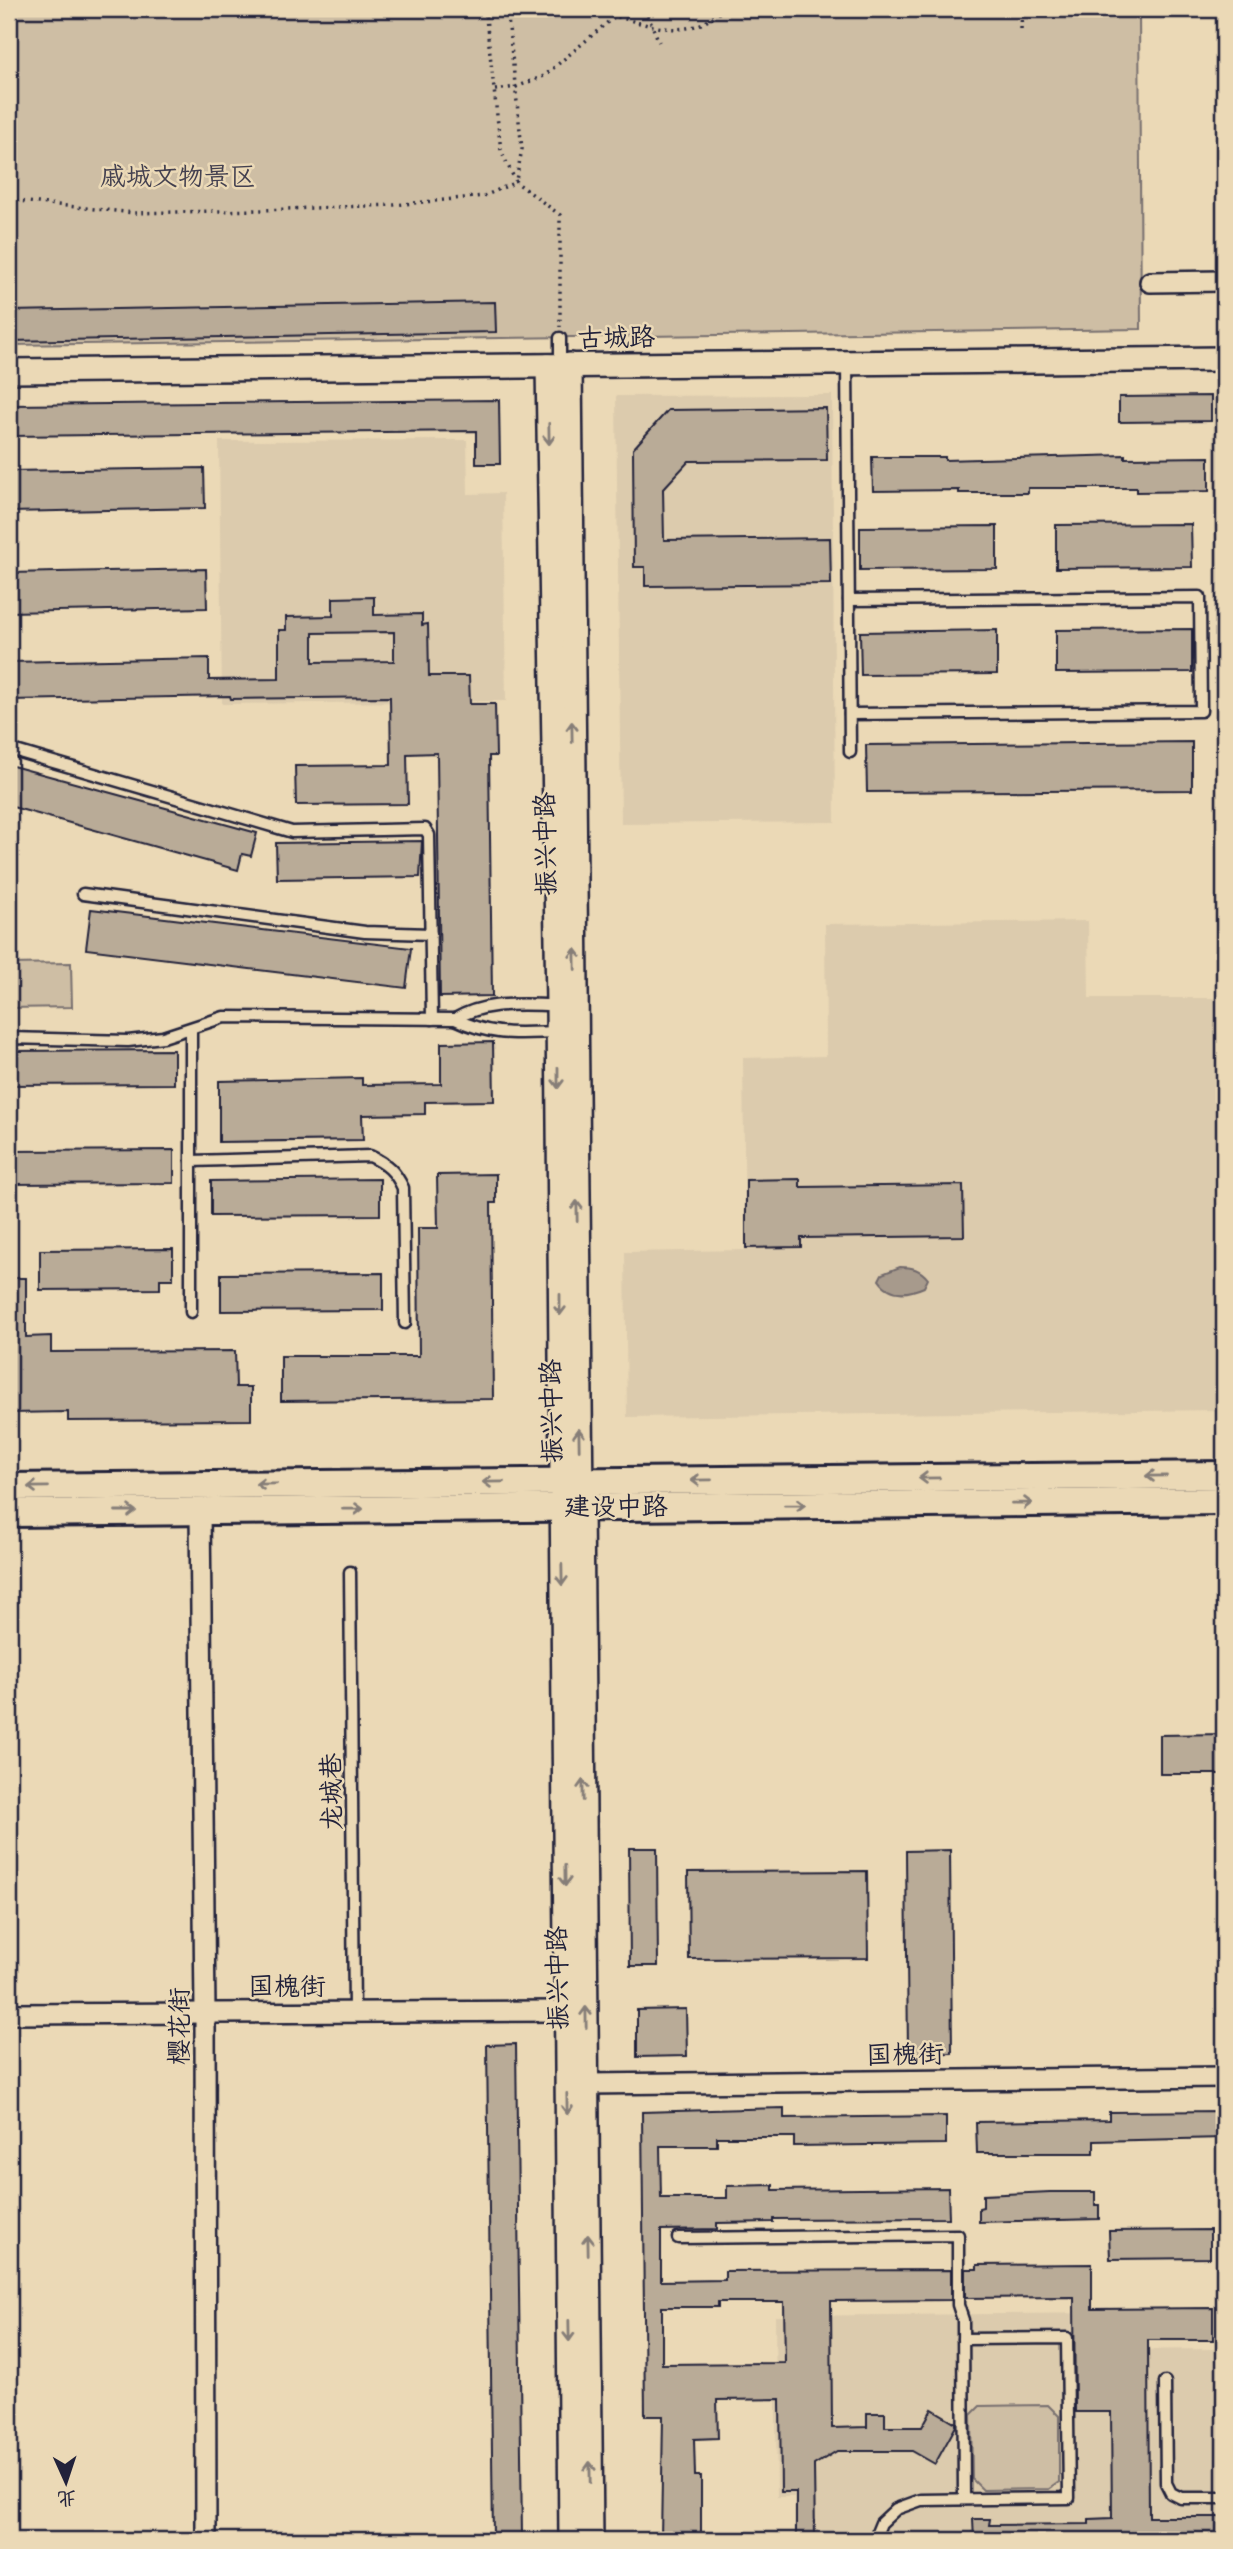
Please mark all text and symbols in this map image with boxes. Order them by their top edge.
park label: 戚城文物景区 [100,153,256,199]
street label: 古城路 [577,313,655,361]
one-way arrow [543,422,556,445]
one-way arrow [565,720,579,743]
street label: 振兴中路 [521,792,569,896]
one-way arrow [568,948,581,971]
one-way arrow [552,1066,565,1089]
one-way arrow [570,1200,584,1223]
one-way arrow [553,1294,567,1317]
street label: 振兴中路 [527,1359,575,1463]
one-way arrow [572,1427,586,1450]
one-way arrow [1145,1469,1168,1483]
one-way arrow [917,1471,940,1485]
one-way arrow [690,1474,713,1487]
one-way arrow [482,1476,505,1489]
one-way arrow [255,1478,278,1491]
one-way arrow [27,1480,50,1493]
street label: 建设中路 [564,1483,668,1529]
one-way arrow [1011,1496,1034,1510]
one-way arrow [783,1498,806,1512]
one-way arrow [342,1502,365,1516]
one-way arrow [114,1504,137,1518]
one-way arrow [555,1563,569,1586]
street label: 龙城巷 [307,1753,355,1831]
one-way arrow [576,1778,590,1801]
one-way arrow [558,1864,572,1887]
street label: 振兴中路 [533,1926,581,2030]
street label: 国槐街 [248,1963,326,2009]
street label: 樱花街 [156,1987,202,2065]
one-way arrow [579,2006,592,2029]
street label: 国槐街 [866,2030,944,2078]
one-way arrow [560,2092,574,2115]
one-way arrow [581,2233,595,2256]
one-way arrow [562,2319,576,2342]
north arrow [32,2448,102,2518]
one-way arrow [584,2461,597,2484]
text: 北 [57,2482,77,2515]

